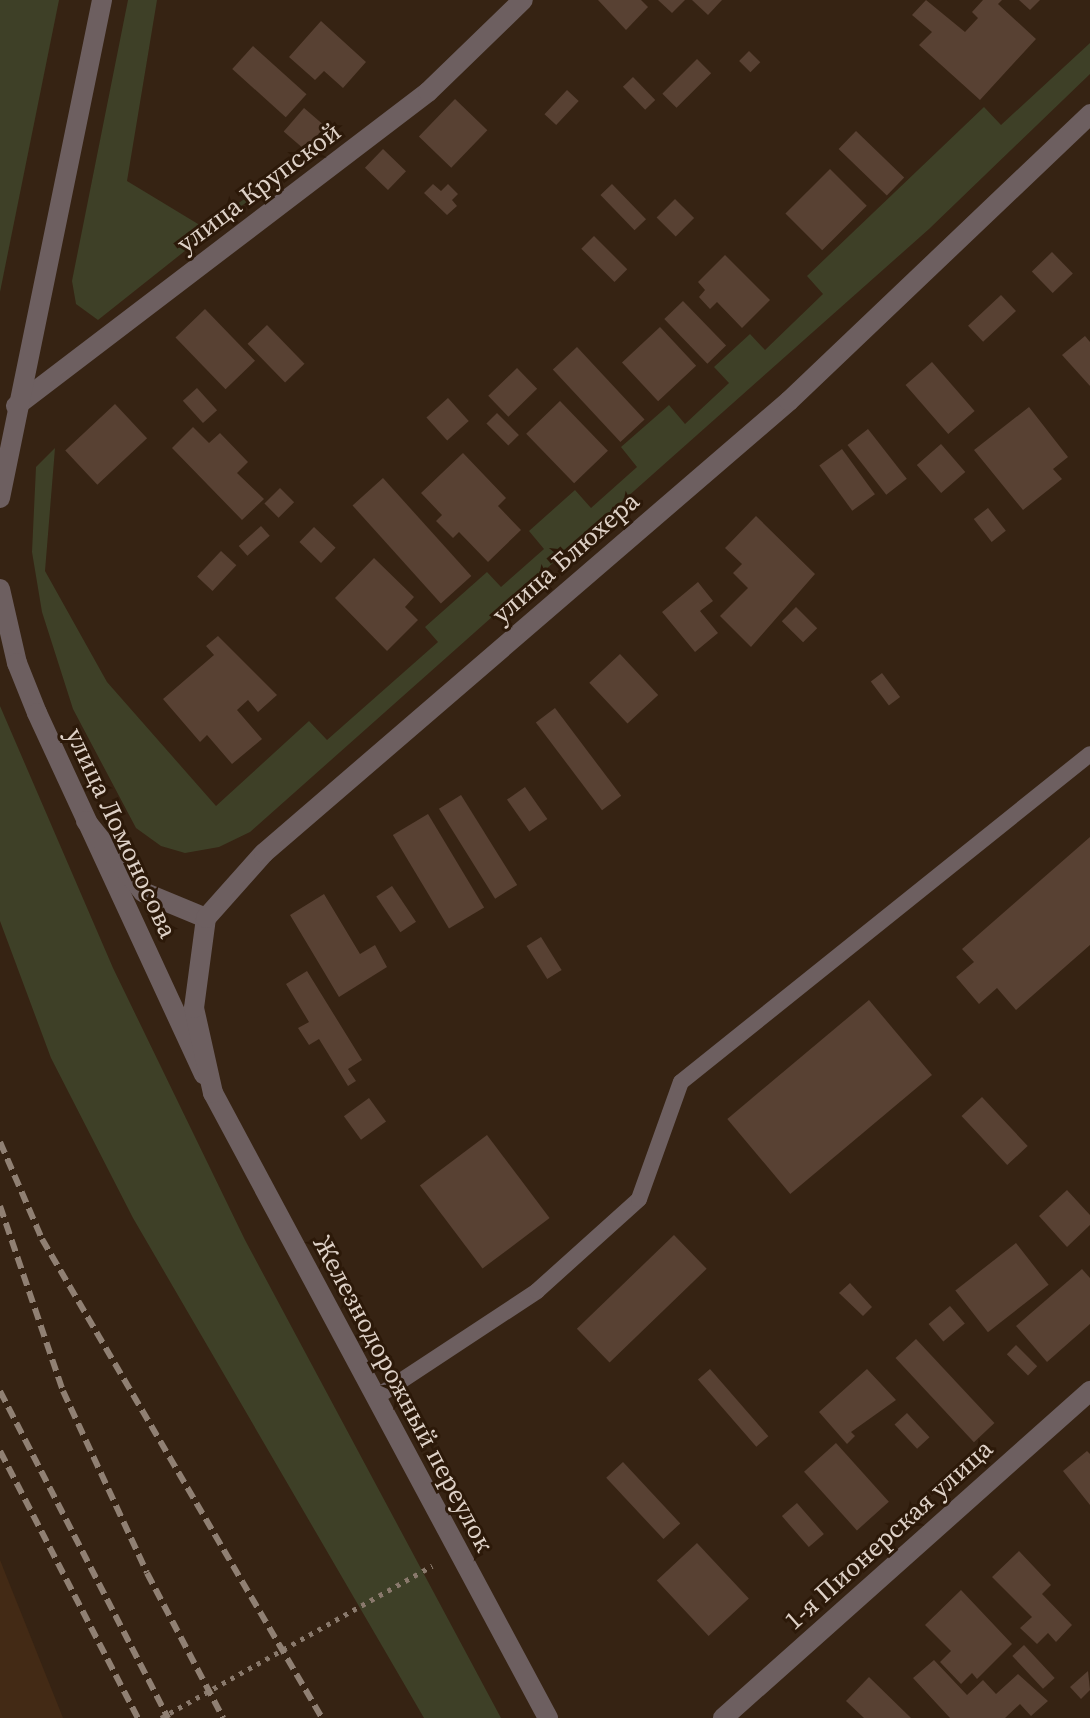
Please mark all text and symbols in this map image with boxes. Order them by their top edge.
street label: улица Крупской [171,116,347,260]
street label: улица Блюхера [486,486,646,630]
street label: улица Ломоносова [59,723,183,943]
street label: Железнодорожный переулок [306,1231,500,1557]
street label: 1-я Пионерская улица [779,1433,999,1637]

